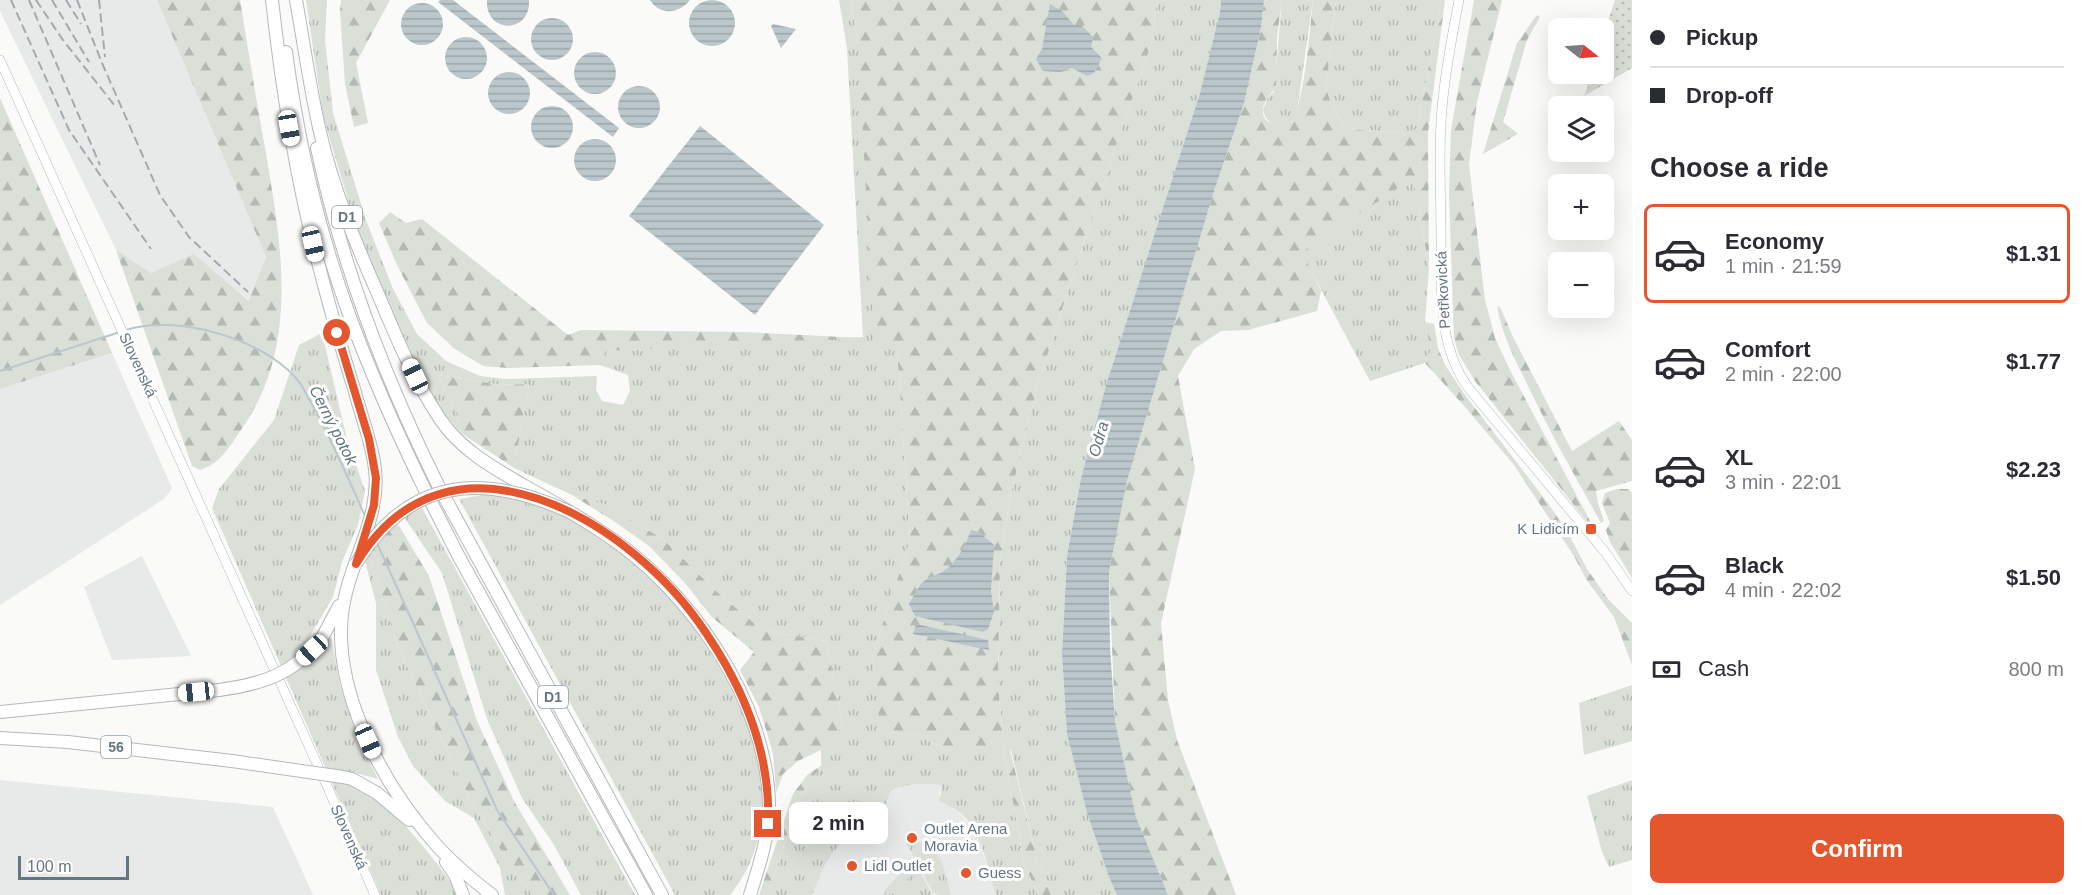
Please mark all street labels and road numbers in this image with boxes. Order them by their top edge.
road number: D1 [332,206,362,228]
street label: Petřkovická [1432,250,1453,329]
street label: Slovenská [116,330,161,400]
road number: D1 [538,686,568,708]
road number: 56 [101,736,131,758]
street label: Slovenská [328,802,372,872]

